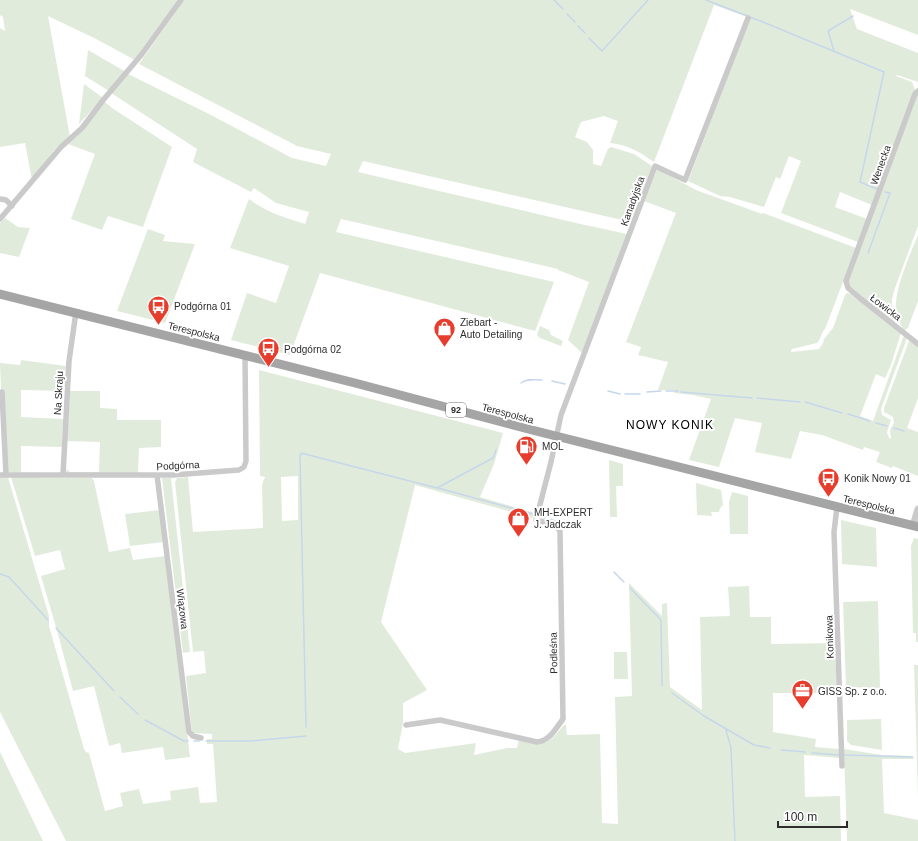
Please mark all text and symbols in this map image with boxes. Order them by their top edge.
street label: Wenecka [868,143,893,187]
street label: Kanadyjska [618,175,647,227]
street label: Łowicka [868,292,904,323]
bus stop icon: Podgórna 01 [145,293,171,326]
place label: Podgórna 01 [174,301,232,312]
shop icon: Ziebart - Auto Detailing [432,315,458,348]
place label: Ziebart - Auto Detailing [460,317,522,340]
street label: Terespolska [167,320,222,343]
bus stop icon: Podgórna 02 [256,336,282,369]
place label: Podgórna 02 [284,344,342,355]
street label: Na Skraju [52,371,65,415]
street label: Terespolska [481,401,535,426]
road number: 92 [446,403,466,417]
district label: NOWY KONIK [626,418,714,432]
fuel station icon: MOL [514,433,540,466]
place label: MOL [542,441,564,452]
street label: Podgórna [156,459,200,472]
bus stop icon: Konik Nowy 01 [816,465,842,498]
place label: Konik Nowy 01 [844,473,911,484]
street label: Terespolska [842,493,897,516]
shop icon: MH-EXPERT J. Jadczak [505,505,531,538]
place label: MH-EXPERT J. Jadczak [534,507,593,530]
street label: Wiązowa [175,588,190,630]
street label: Konikowa [823,615,836,659]
street label: Podleśna [548,632,559,674]
office icon: GISS Sp. z o.o. [789,678,815,711]
place label: GISS Sp. z o.o. [818,686,887,697]
scale bar [778,803,847,829]
text: 100 m [784,810,817,824]

